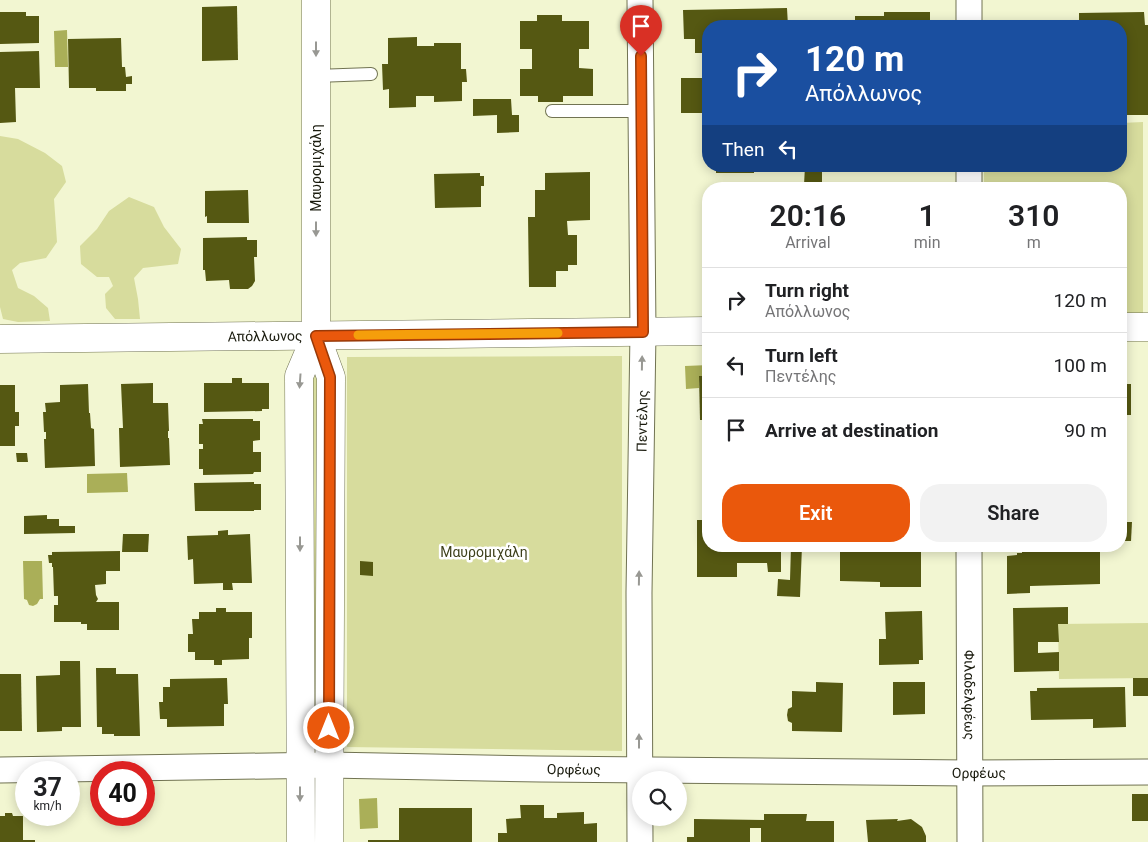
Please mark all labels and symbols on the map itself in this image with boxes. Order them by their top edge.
pin [620,5,662,56]
one-way arrow [312,41,320,57]
street label: Μαυρομιχάλη [308,124,324,212]
one-way arrow [312,221,320,237]
street label: Απόλλωνος [227,328,302,344]
one-way arrow [639,355,647,371]
one-way arrow [296,374,304,390]
street label: Πεντέλης [633,390,651,452]
one-way arrow [296,536,304,552]
park label: Μαυρομιχάλη [440,544,528,560]
one-way arrow [635,570,643,586]
street label: Φιλαδελφέως [961,650,978,740]
position arrow [302,701,354,753]
one-way arrow [635,733,643,749]
speed limit sign: 40 [90,761,155,826]
street label: Ορφέως [547,761,601,778]
street label: Ορφέως [952,765,1006,782]
one-way arrow [296,786,304,802]

